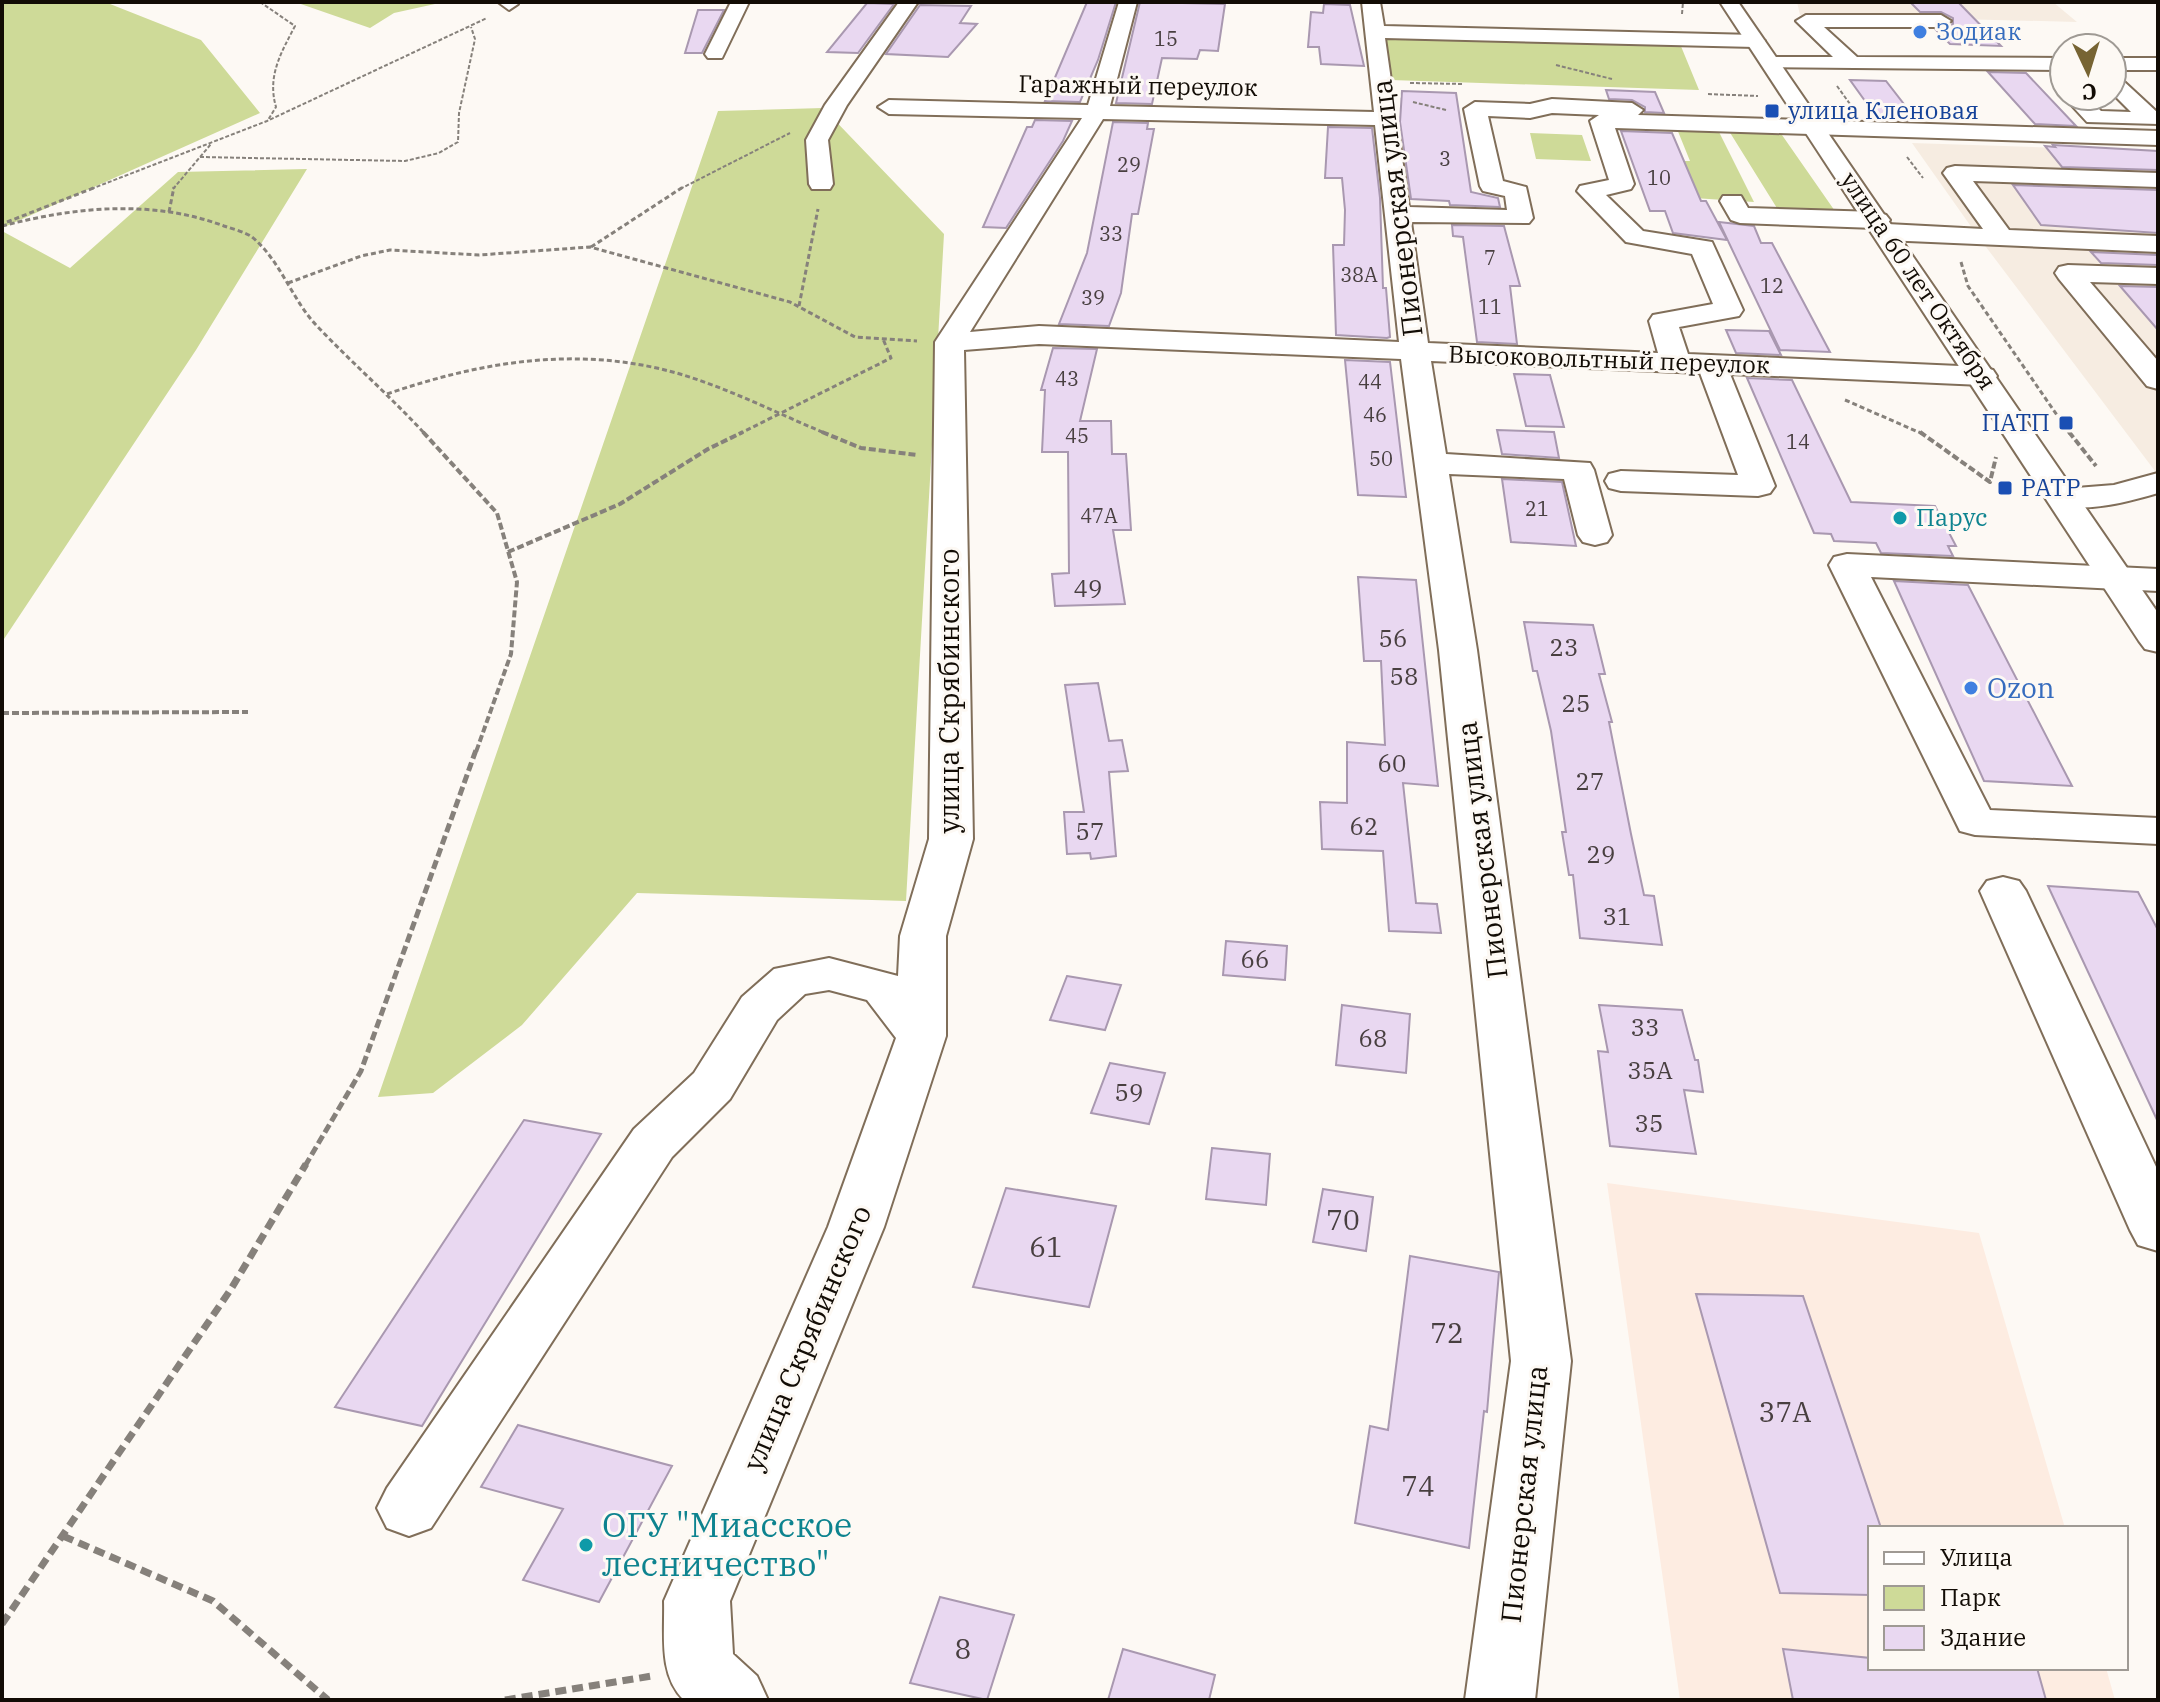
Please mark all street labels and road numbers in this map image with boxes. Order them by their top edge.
street label: Гаражный переулок [1018,67,1258,103]
street label: Пионерская улица [1362,77,1431,339]
street label: улица 60 лет Октября [1834,165,2004,396]
street label: Высоковольтный переулок [1448,337,1770,381]
street label: улица Скрябинского [930,548,967,834]
street label: Пионерская улица [1447,719,1516,981]
street label: улица Скрябинского [734,1199,879,1476]
street label: Пионерская улица [1492,1363,1555,1625]

